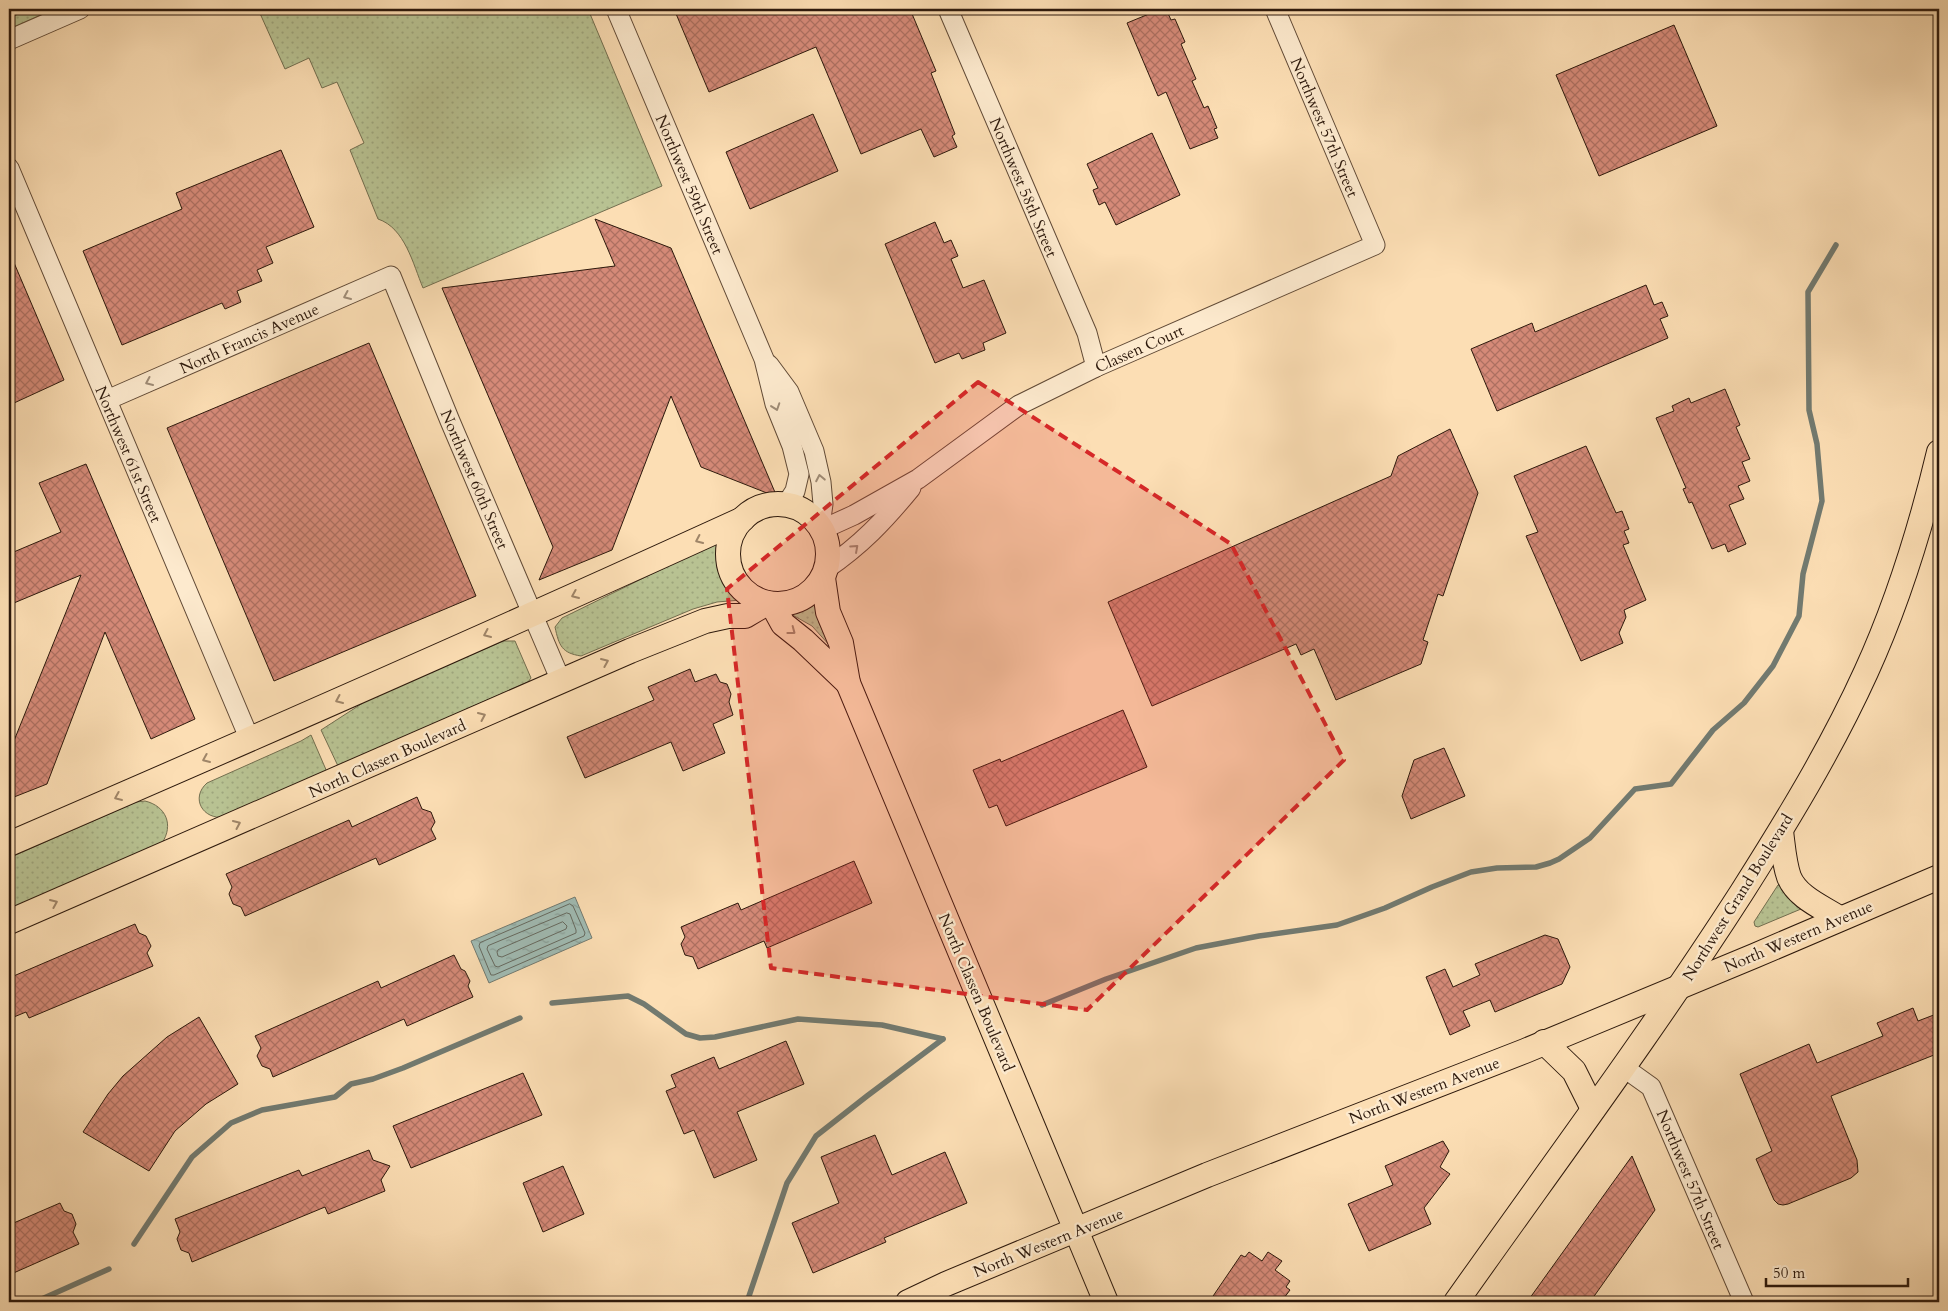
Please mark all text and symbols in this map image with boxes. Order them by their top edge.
street label: Northwest 57th Street [1285,54,1363,201]
street label: Northwest 59th Street [650,111,728,258]
street label: Northwest 58th Street [984,114,1062,261]
one-way arrow [343,289,352,300]
street label: North Francis Avenue [176,298,323,380]
street label: Classen Court [1091,320,1187,378]
one-way arrow [145,375,154,386]
street label: Northwest 61st Street [89,383,167,526]
one-way arrow [771,402,781,410]
street label: Northwest 60th Street [435,406,513,553]
one-way arrow [815,473,825,482]
one-way arrow [695,533,704,544]
one-way arrow [850,545,859,554]
one-way arrow [571,589,580,600]
one-way arrow [786,625,796,634]
one-way arrow [483,628,492,638]
one-way arrow [601,658,609,668]
one-way arrow [335,694,344,705]
one-way arrow [477,711,486,722]
street label: North Classen Boulevard [305,714,470,804]
one-way arrow [202,752,211,763]
one-way arrow [114,791,123,802]
street label: Northwest Grand Boulevard [1677,809,1799,985]
one-way arrow [232,820,241,830]
street label: North Western Avenue [1720,896,1876,978]
one-way arrow [49,899,58,910]
street label: North Classen Boulevard [933,910,1020,1075]
street label: North Western Avenue [1346,1052,1503,1130]
street label: Northwest 57th Street [1651,1106,1729,1253]
street label: North Western Avenue [970,1203,1127,1283]
scale bar [1766,1256,1908,1288]
text: 50 m [1773,1263,1805,1283]

